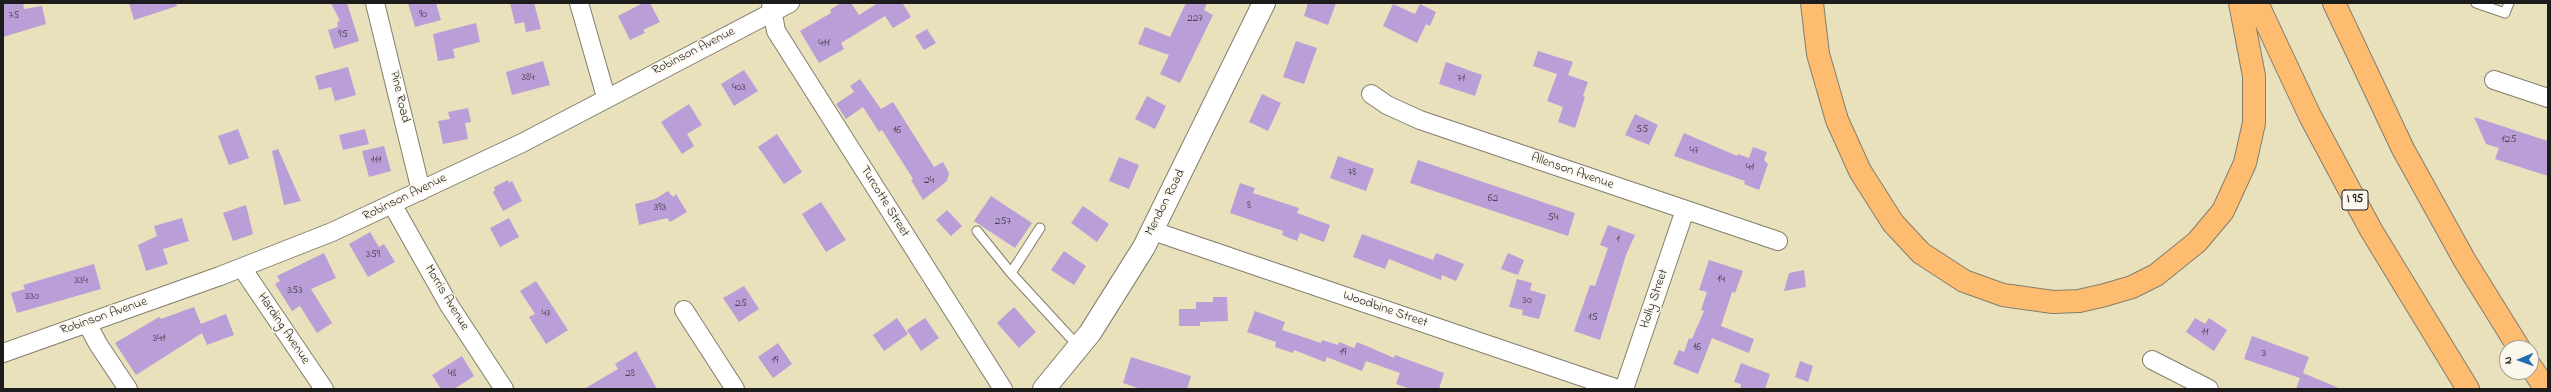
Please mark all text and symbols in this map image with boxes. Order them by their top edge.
house number: 90 [419,8,427,22]
house number: 75 [9,9,19,23]
house number: 227 [1187,12,1203,26]
street label: Robinson Avenue [650,24,738,80]
house number: 95 [338,28,348,42]
house number: 411 [818,37,830,51]
street label: Pine Road [385,70,413,124]
house number: 384 [521,71,535,85]
house number: 71 [1457,72,1465,86]
house number: 403 [732,81,746,95]
house number: 55 [1636,123,1648,137]
house number: 16 [893,124,901,138]
house number: 125 [2501,133,2517,147]
house number: 47 [1689,144,1699,158]
street label: Allenson Avenue [1529,151,1615,193]
house number: 111 [371,154,381,168]
house number: 41 [1746,161,1754,175]
street label: Turcotte Street [856,163,912,241]
house number: 78 [1348,166,1356,180]
street label: Mendon Road [1143,167,1189,239]
street label: Robinson Avenue [361,171,449,225]
house number: 24 [924,174,934,188]
road number: I 95 [2342,190,2368,210]
house number: 62 [1488,192,1498,206]
house number: 8 [1247,199,1251,213]
house number: 393 [654,201,666,215]
house number: 54 [1548,211,1558,225]
house number: 257 [995,215,1011,229]
house number: 1 [1616,233,1620,247]
house number: 359 [366,248,380,262]
street label: Morris Avenue [420,262,472,334]
street label: Holly Street [1638,267,1672,331]
house number: 14 [1717,273,1725,287]
house number: 334 [74,274,88,288]
house number: 353 [287,284,303,298]
street label: Woodbine Street [1341,288,1429,332]
house number: 330 [25,290,39,304]
street label: Harding Avenue [253,290,313,368]
house number: 30 [1522,294,1532,308]
street label: Robinson Avenue [58,295,150,339]
house number: 25 [735,297,747,311]
house number: 47 [541,307,551,321]
house number: 15 [1588,311,1598,325]
house number: 11 [2202,326,2208,340]
house number: 341 [153,332,165,346]
north arrow [2499,340,2539,380]
house number: 16 [1693,341,1701,355]
house number: 19 [1340,346,1346,360]
house number: 3 [2262,347,2266,361]
house number: 19 [772,354,778,368]
text: N [2500,356,2516,364]
house number: 48 [448,367,456,381]
house number: 28 [625,367,635,381]

